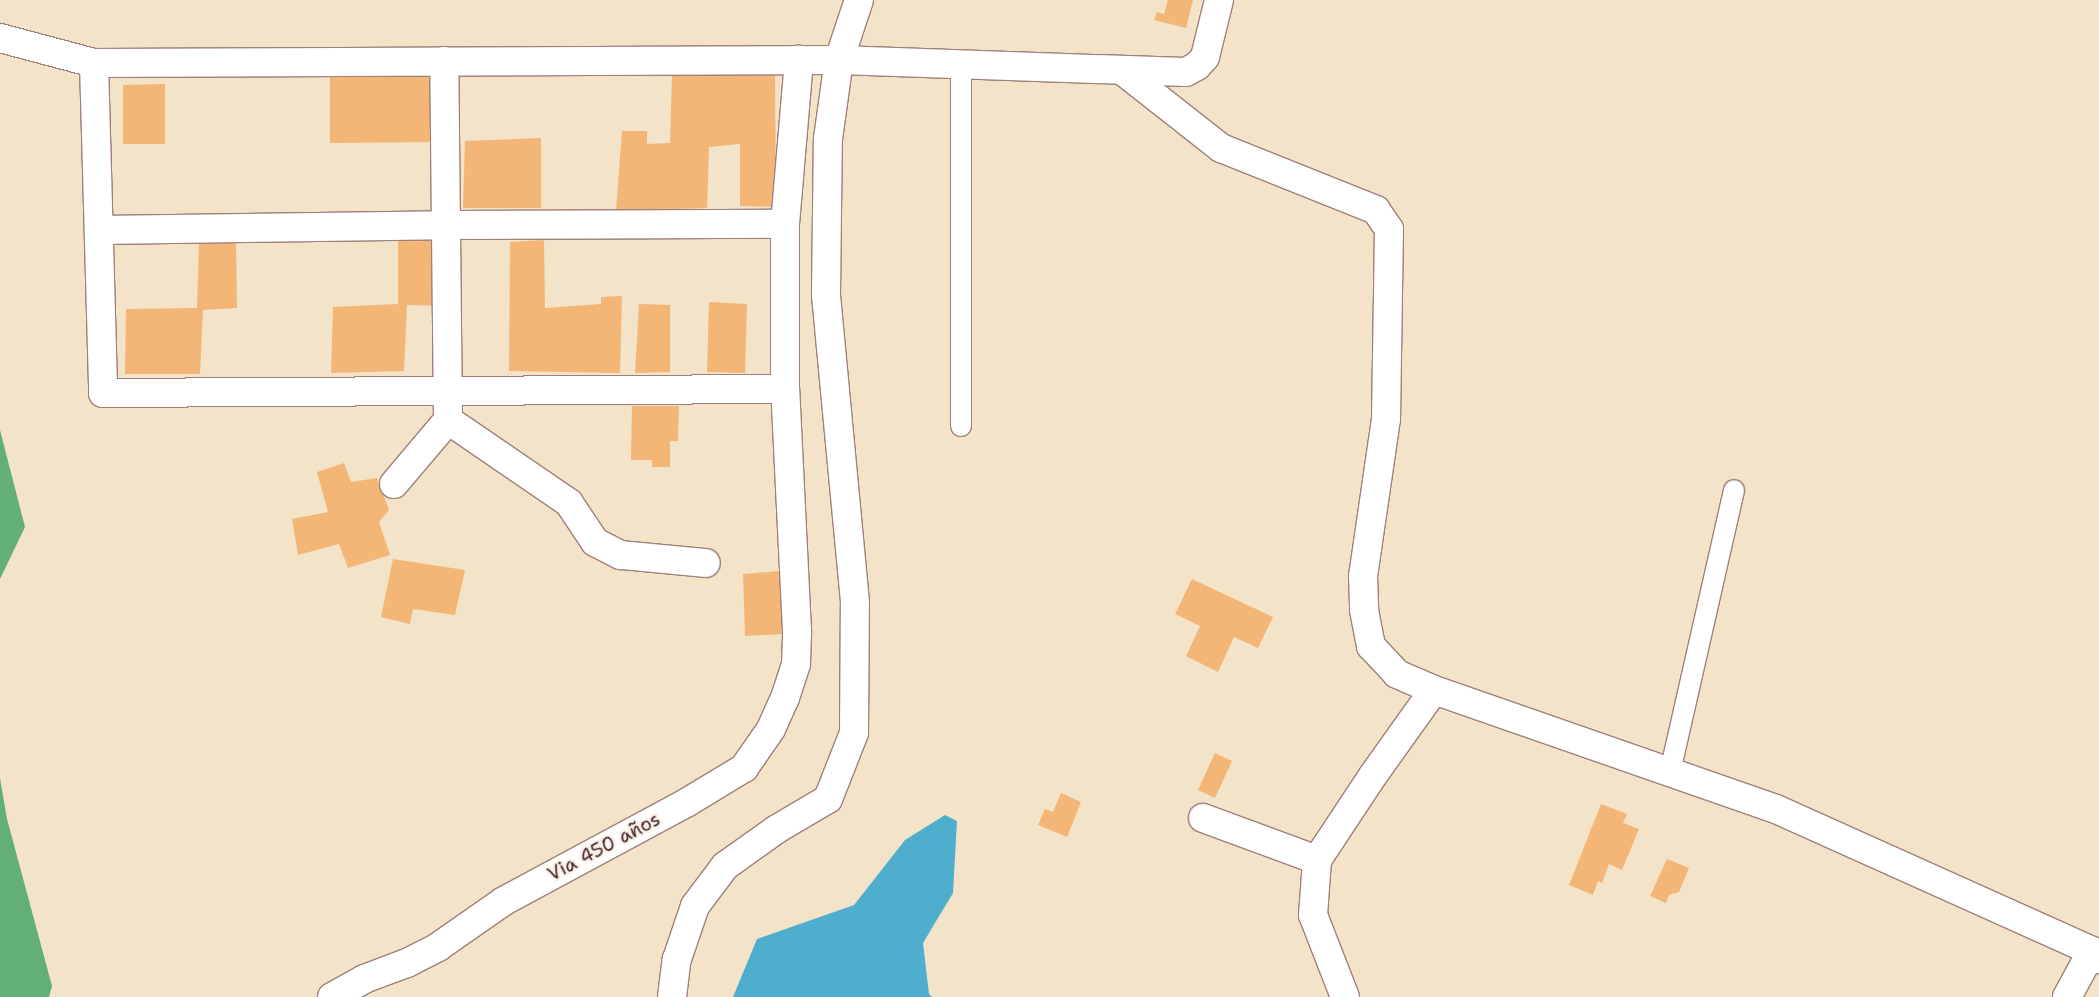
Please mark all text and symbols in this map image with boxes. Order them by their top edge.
street label: Via 450 años [544,808,664,886]

